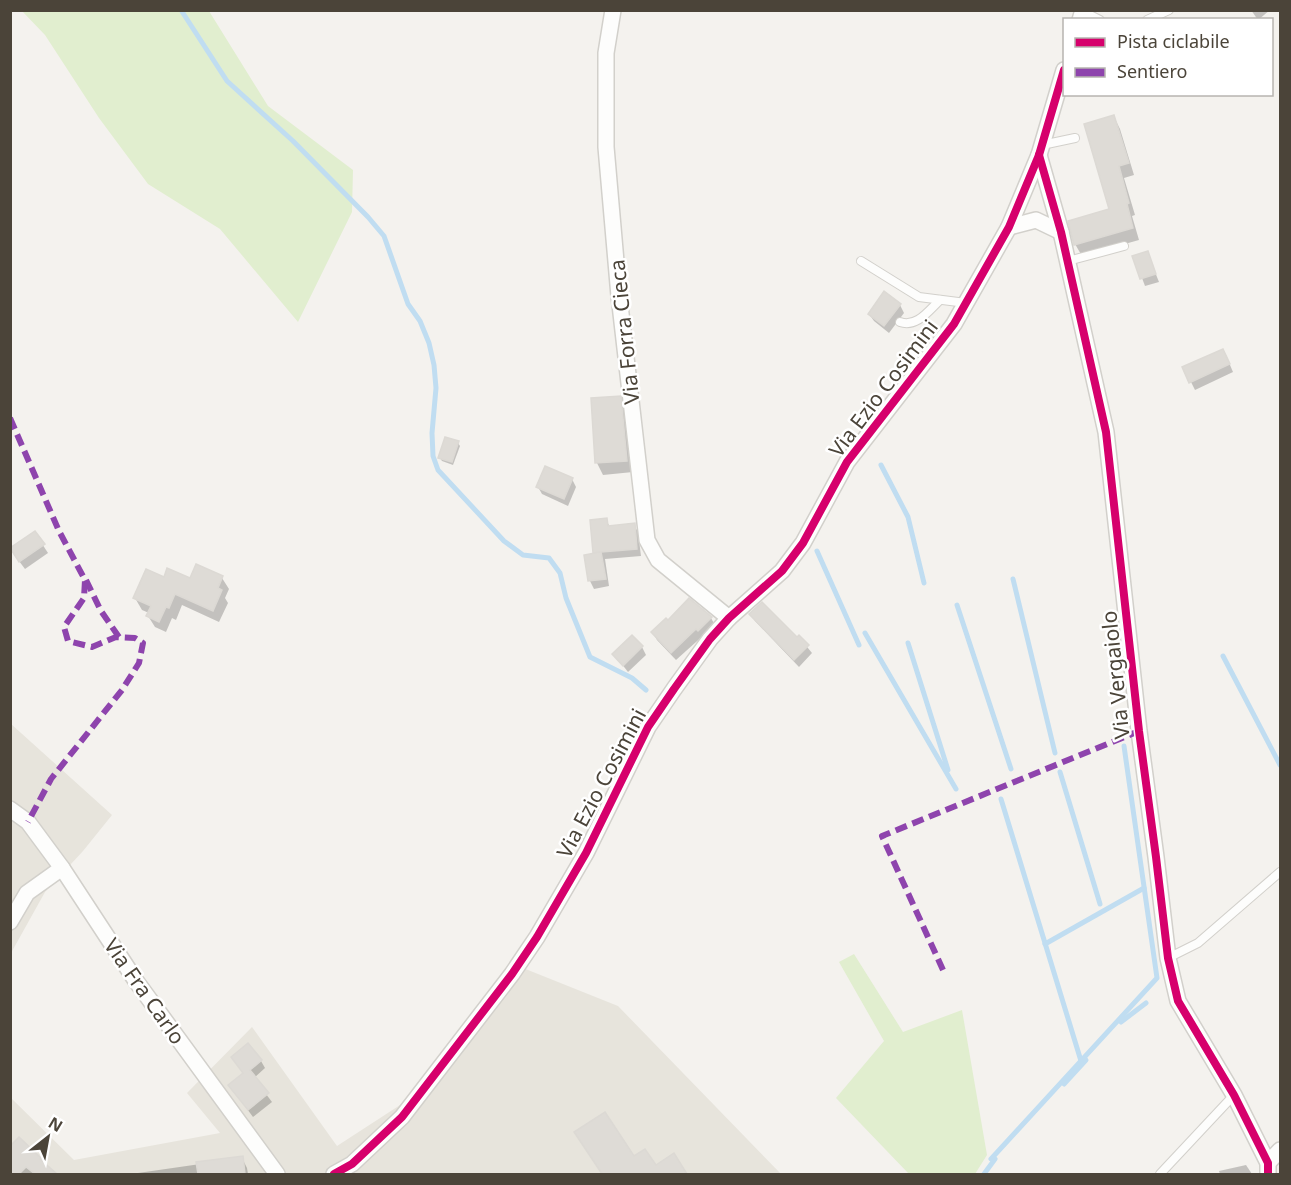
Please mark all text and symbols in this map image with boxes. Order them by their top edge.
legend [1063,18,1273,96]
text: Pista ciclabile [1117,29,1230,53]
text: Sentiero [1117,59,1187,83]
street label: Via Forra Cieca [602,258,646,406]
street label: Via Ezio Cosimini [822,314,944,462]
street label: Via Vergaiolo [1094,610,1136,740]
street label: Via Ezio Cosimini [550,703,652,863]
street label: Via Fra Carlo [98,932,192,1050]
north arrow [18,1107,78,1167]
text: N [44,1111,67,1137]

